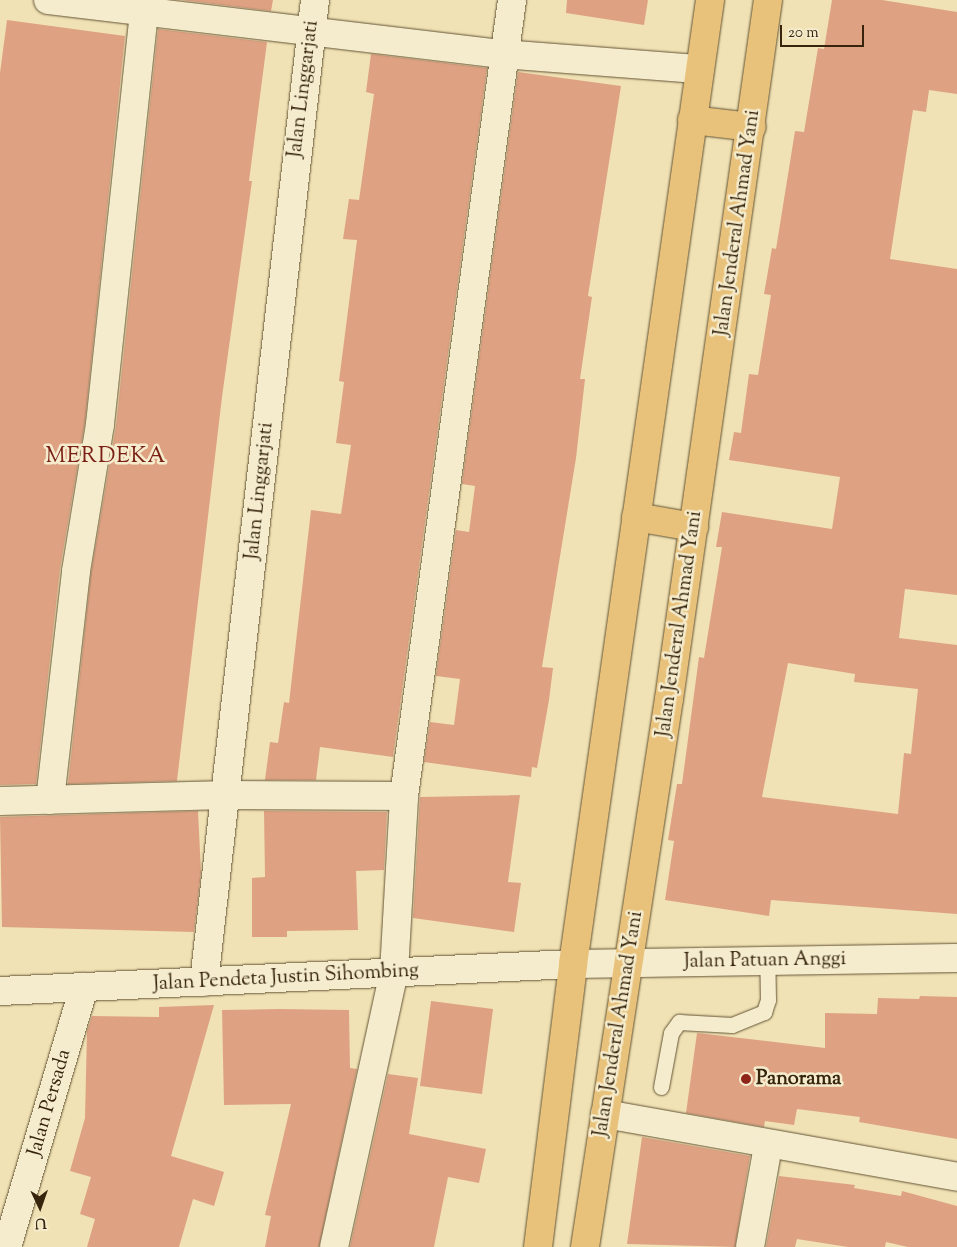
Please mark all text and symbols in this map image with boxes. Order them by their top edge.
scale bar [782,15,866,47]
street label: Jalan Linggarjati [284,19,324,159]
text: 20 m [788,23,819,44]
street label: Jalan Jenderal Ahmad Yani [710,108,766,338]
street label: Jalan Linggarjati [241,421,279,561]
district label: MERDEKA [45,445,167,471]
street label: Jalan Jenderal Ahmad Yani [652,509,708,739]
street label: Jalan Jenderal Ahmad Yani [589,909,649,1139]
street label: Jalan Patuan Anggi [684,948,846,974]
street label: Jalan Pendeta Justin Sihombing [153,959,419,997]
street label: Jalan Persada [23,1047,77,1159]
place label: Panorama [756,1067,841,1091]
marker: Panorama [740,1073,752,1085]
north arrow [15,1182,65,1232]
text: U [35,1212,47,1232]

